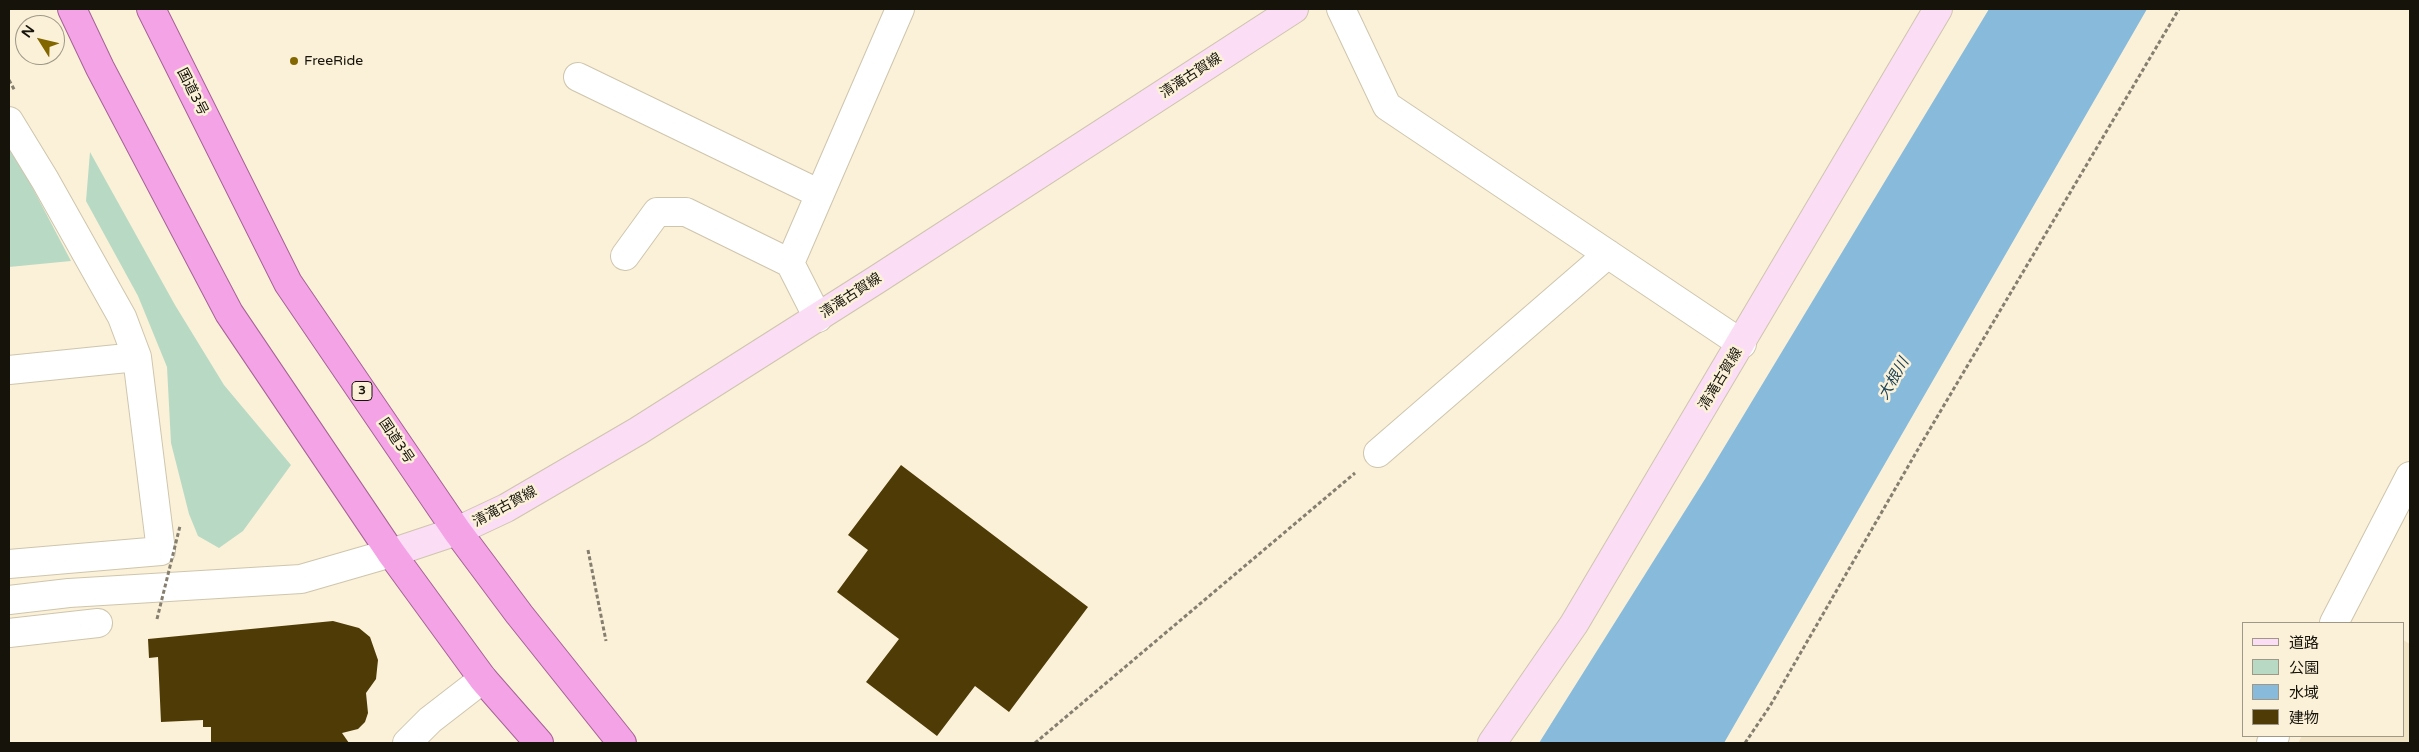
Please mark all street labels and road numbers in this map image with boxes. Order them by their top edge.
street label: 清滝古賀線 [1157,50,1225,102]
street label: 国道3号 [173,66,211,118]
street label: 清滝古賀線 [817,270,885,322]
street label: 清滝古賀線 [1696,345,1746,413]
road number: 3 [352,382,372,401]
street label: 国道3号 [375,415,417,467]
street label: 清滝古賀線 [470,483,540,531]

